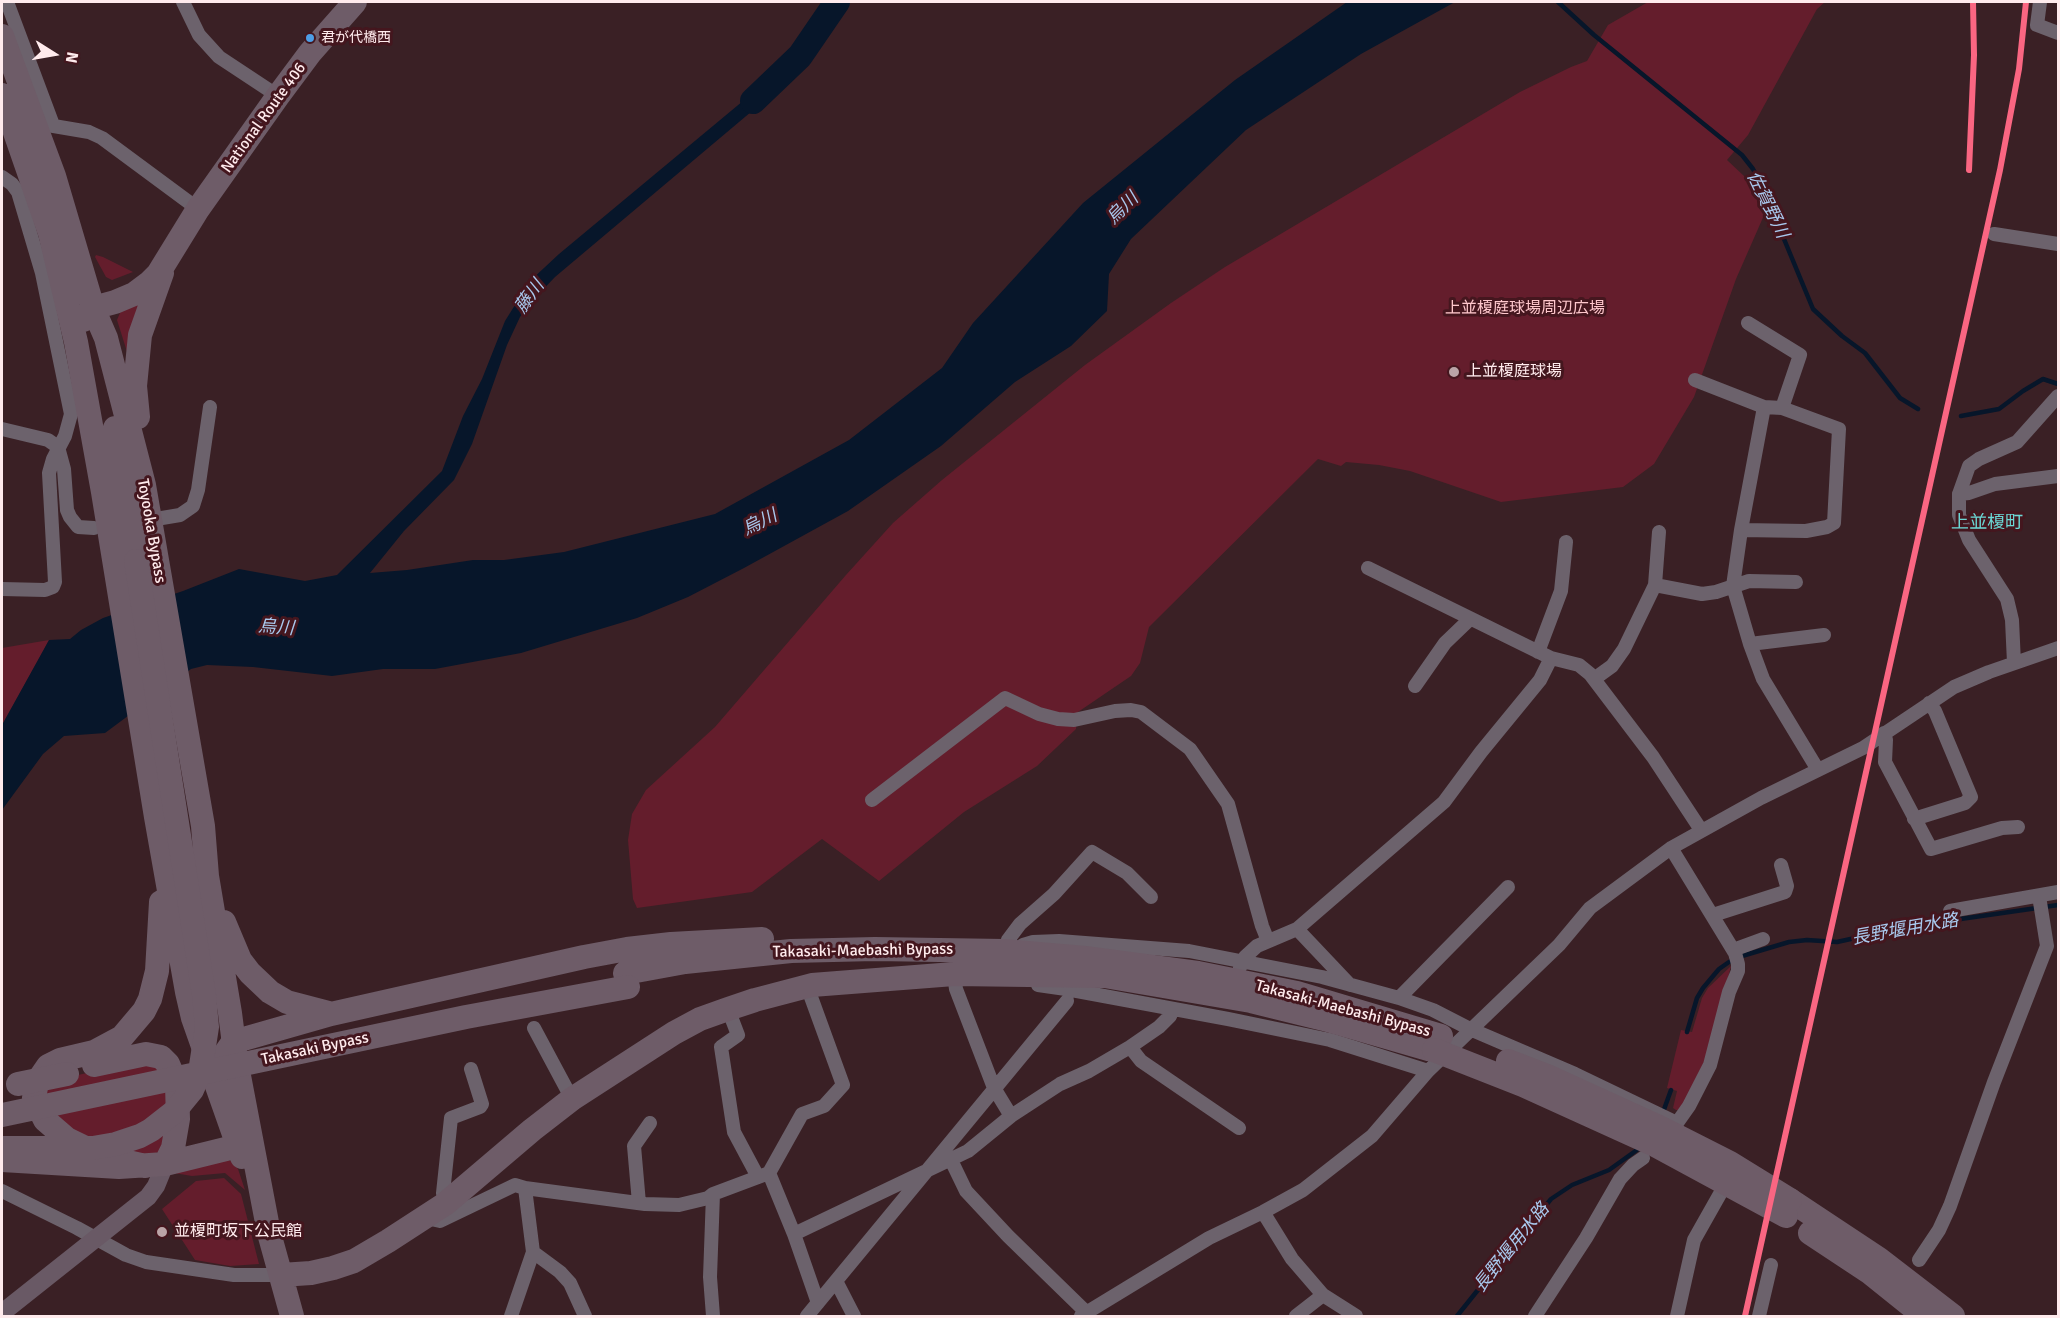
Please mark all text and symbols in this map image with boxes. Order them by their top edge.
north arrow [24,24,84,84]
place label: 君が代橋西 [321,30,391,46]
marker: 君が代橋西 [304,32,316,44]
text: N [61,50,83,65]
street label: National Route 406 [218,59,310,177]
water label: 佐賀野川 [1742,168,1792,242]
water label: 烏川 [1103,189,1143,229]
water label: 藤川 [511,276,549,318]
park label: 上並榎庭球場周辺広場 [1445,299,1605,319]
place label: 上並榎庭球場 [1466,362,1562,382]
marker: 上並榎庭球場 [1447,365,1461,379]
street label: Toyooka Bypass [132,477,170,585]
water label: 烏川 [739,505,781,541]
district label: 上並榎町 [1951,512,2023,534]
water label: 烏川 [257,616,295,640]
water label: 長野堰用水路 [1850,910,1960,950]
street label: Takasaki-Maebashi Bypass [773,940,953,962]
street label: Takasaki-Maebashi Bypass [1253,976,1433,1042]
street label: Takasaki Bypass [260,1028,370,1070]
water label: 長野堰用水路 [1470,1199,1554,1297]
place label: 並榎町坂下公民館 [174,1222,302,1242]
marker: 並榎町坂下公民館 [155,1225,169,1239]

